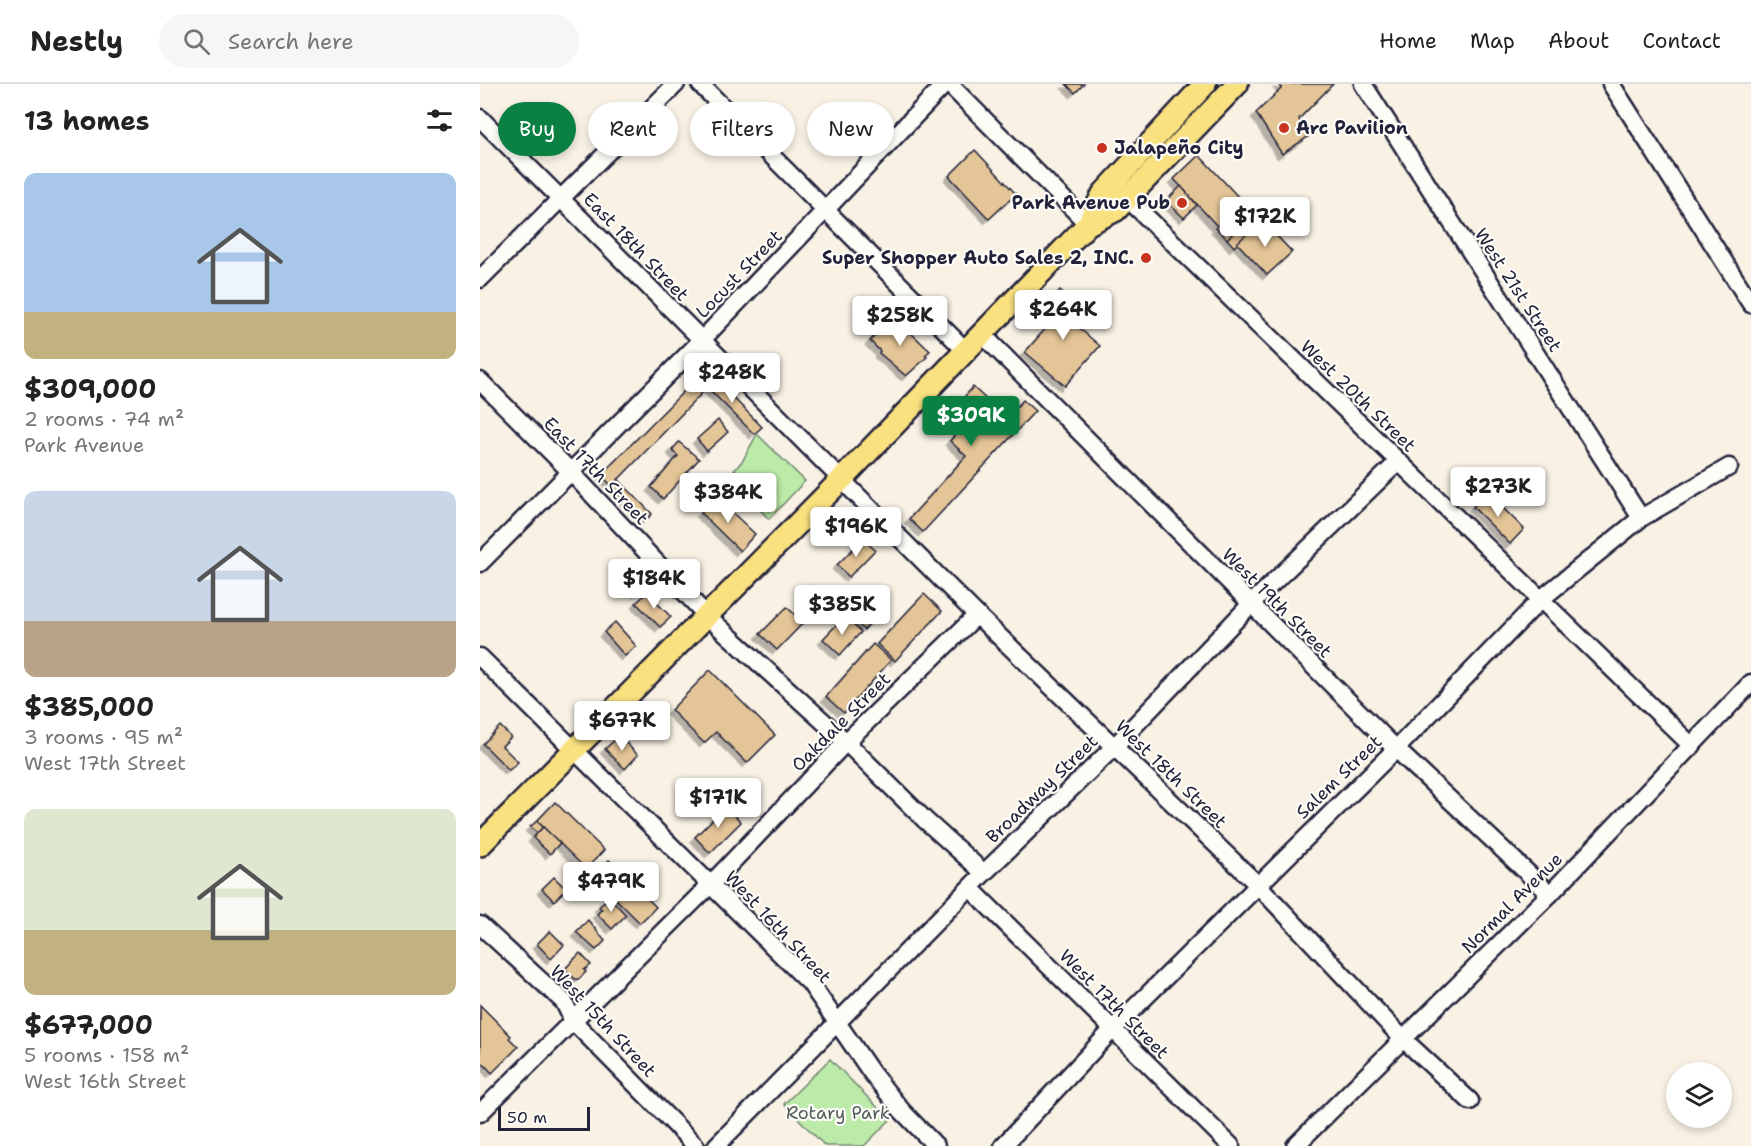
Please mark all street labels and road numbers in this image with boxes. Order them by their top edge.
street label: East 18th Street [578,188,694,307]
street label: West 21st Street [1469,223,1567,357]
street label: Locust Street [691,224,788,324]
street label: West 20th Street [1295,335,1421,457]
street label: East 17th Street [538,412,654,530]
street label: West 19th Street [1217,543,1337,663]
street label: Oakdale Street [786,667,896,777]
street label: West 18th Street [1110,714,1232,834]
street label: Broadway Street [981,729,1103,849]
street label: Salem Street [1291,730,1387,824]
street label: Normal Avenue [1456,847,1568,959]
street label: West 16th Street [719,865,837,989]
street label: West 17th Street [1054,944,1174,1064]
street label: West 15th Street [545,960,661,1082]

